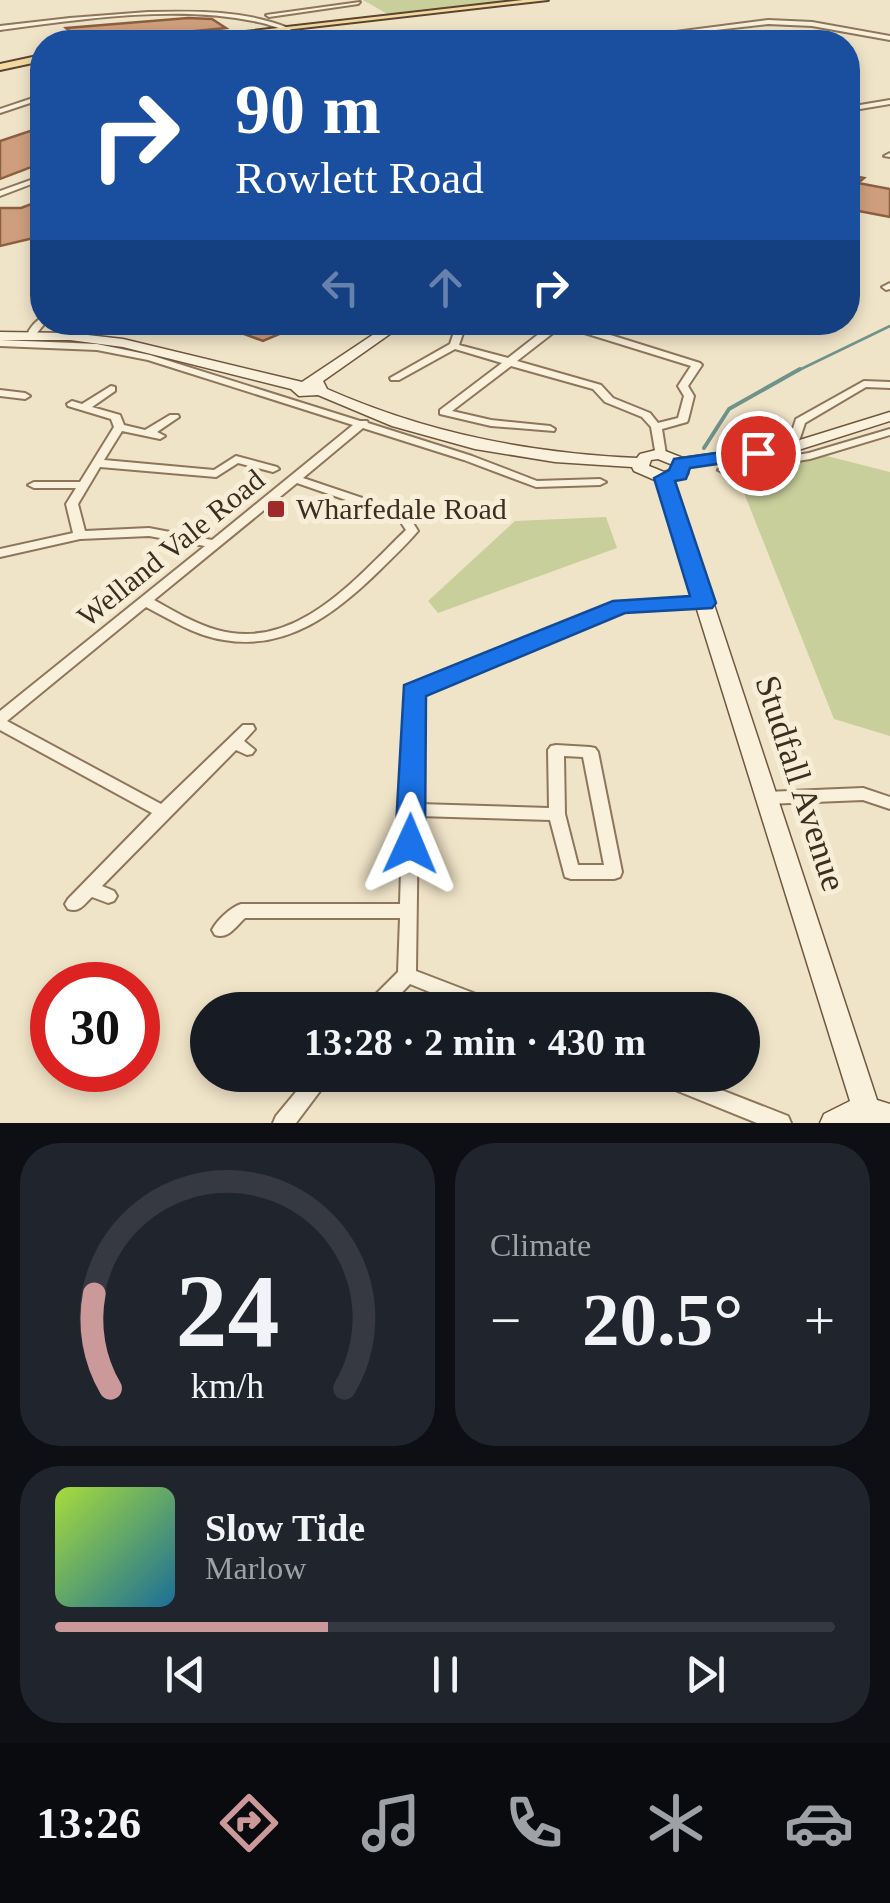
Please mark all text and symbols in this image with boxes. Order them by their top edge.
icon: right [70,70,200,200]
text: 90 m [235,71,381,148]
text: Rowlett Road [235,153,484,203]
icon: left [313,260,368,315]
icon: ahead [418,260,473,315]
icon: right [523,260,578,315]
pin [716,411,801,496]
icon: arrive [731,426,786,481]
street label: Welland Vale Road [71,462,271,633]
place label: Wharfedale Road [296,492,507,525]
marker: Wharfedale Road [265,498,287,520]
street label: Studfall Avenue [747,671,854,896]
position arrow [358,792,462,896]
speed limit sign: 30 [30,962,160,1092]
text: 13:28 · 2 min · 430 m [304,1021,646,1063]
text: Climate [490,1227,591,1263]
text: 24 [176,1253,280,1368]
text: 20.5° [582,1278,743,1361]
text: − [490,1290,521,1351]
text: + [804,1290,835,1351]
text: km/h [191,1366,264,1406]
text: Slow Tide [205,1507,365,1549]
text: Marlow [205,1550,306,1586]
icon: previous [158,1647,213,1702]
icon: pause [418,1647,473,1702]
icon: next [678,1647,733,1702]
icon: directions [214,1788,284,1858]
icon: music [356,1788,426,1858]
icon: phone [499,1788,569,1858]
icon: climate [641,1788,711,1858]
icon: car [784,1788,854,1858]
text: 13:26 [36,1798,141,1848]

